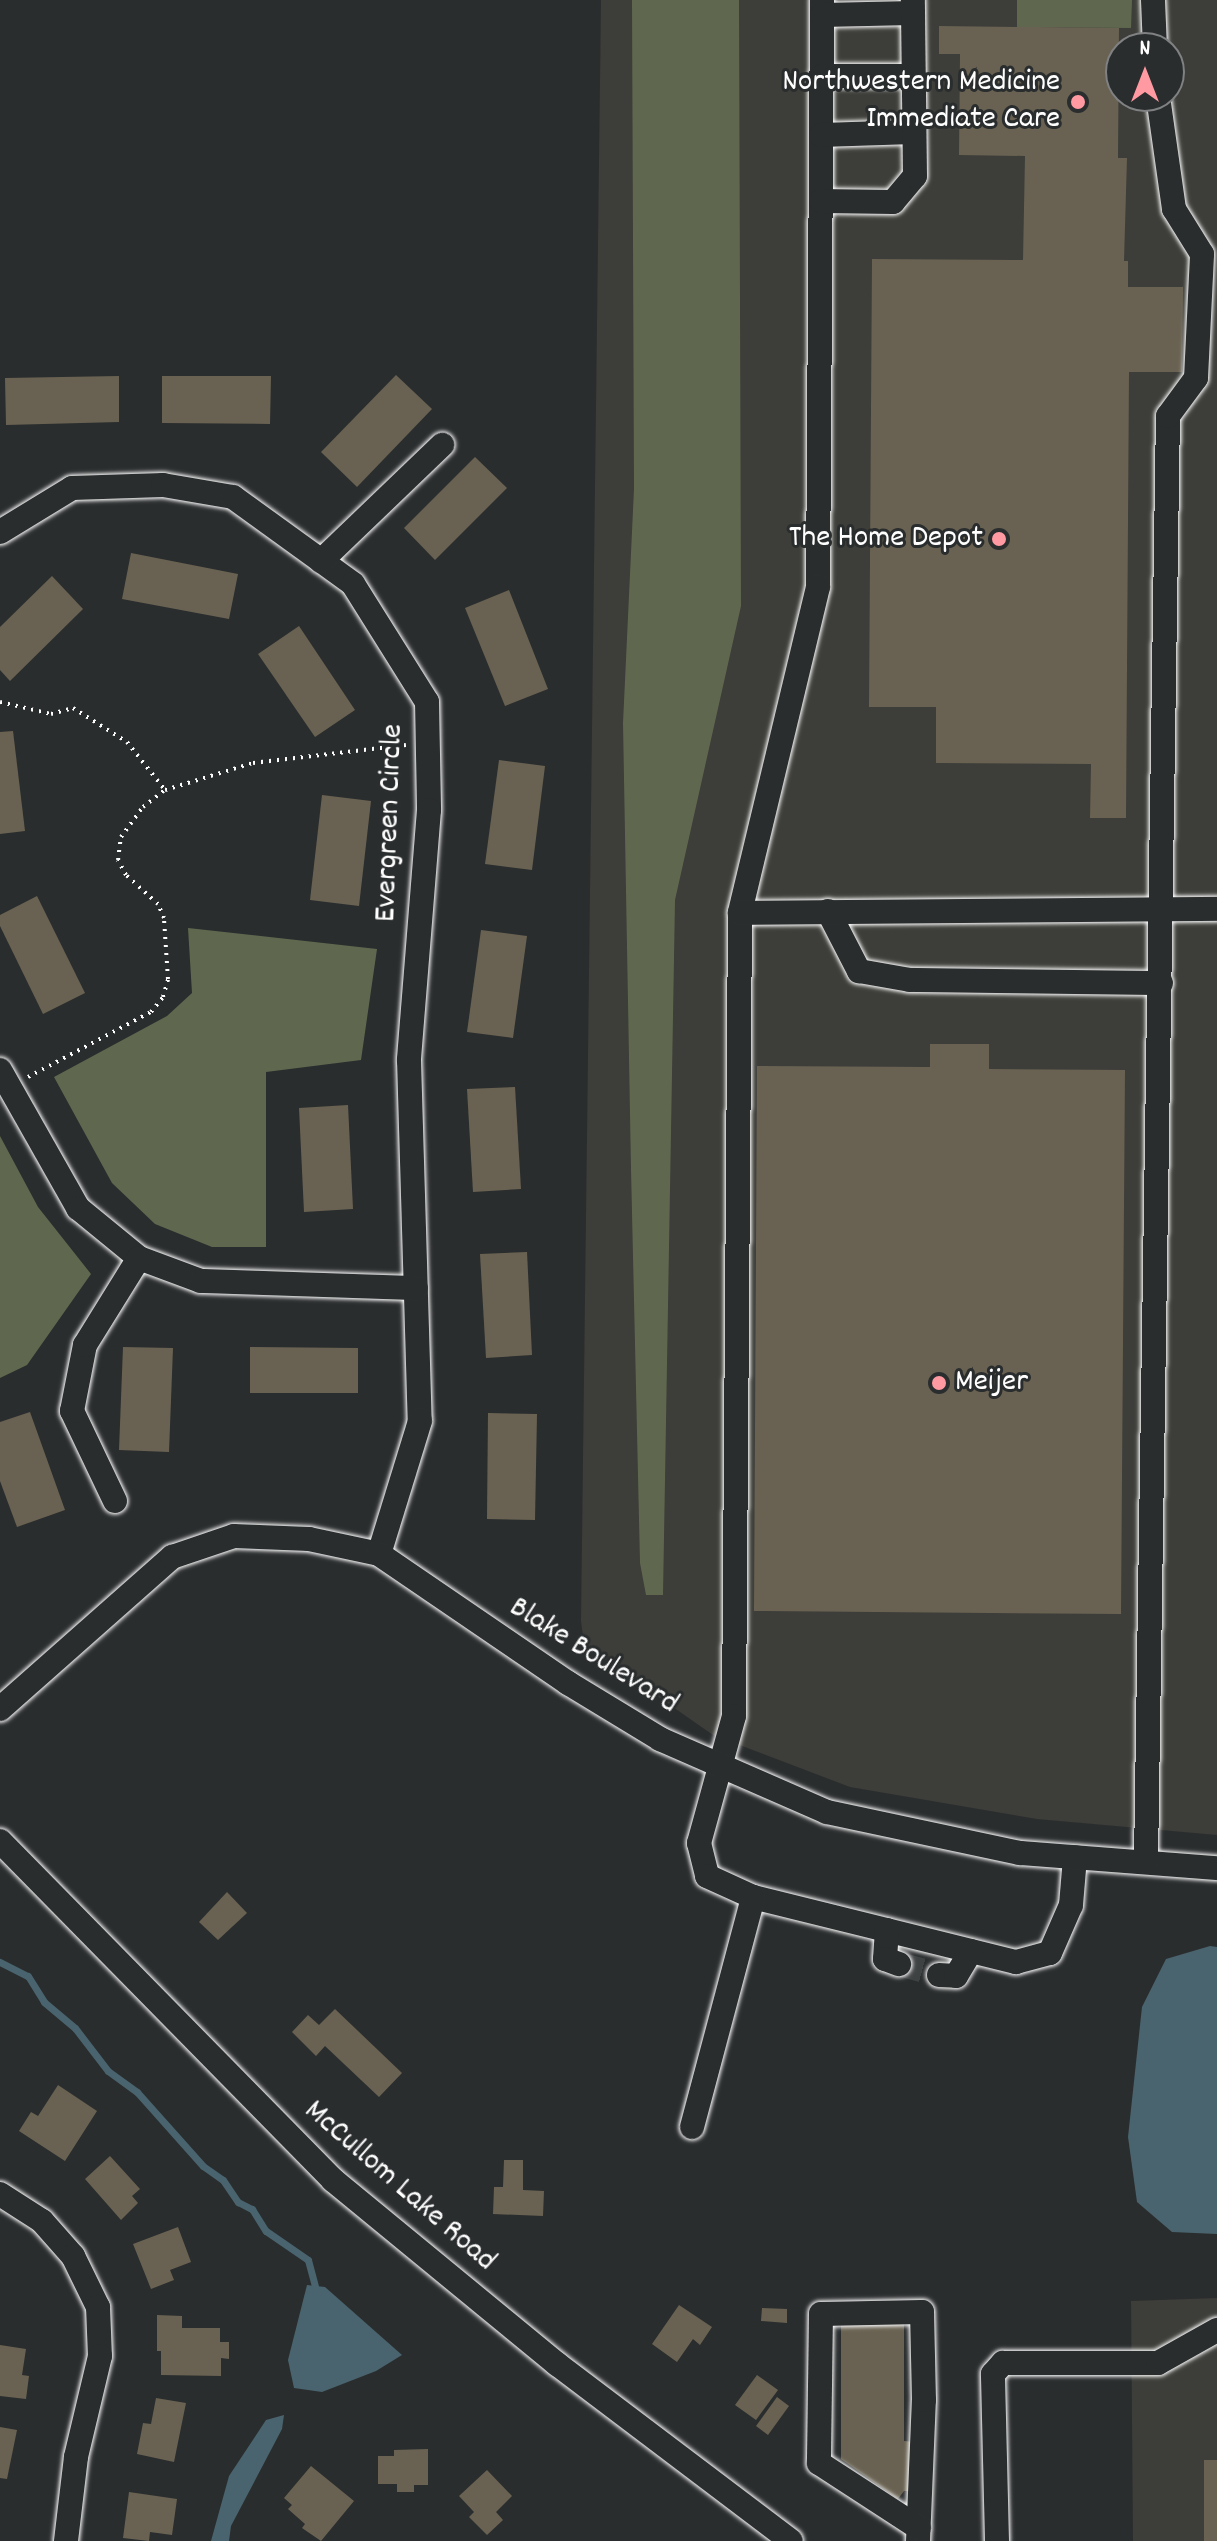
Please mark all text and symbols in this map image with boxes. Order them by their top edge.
north arrow [1105,32,1185,112]
text: N [1140,34,1150,65]
place label: Northwestern Medicine Immediate Care [782,65,1060,140]
marker: Northwestern Medicine Immediate Care [1067,91,1089,113]
place label: The Home Depot [789,520,983,558]
marker: The Home Depot [990,530,1008,548]
street label: Evergreen Circle [368,723,414,923]
place label: Meijer [955,1364,1028,1402]
marker: Meijer [930,1374,948,1392]
street label: Blake Boulevard [501,1590,685,1724]
street label: McCullom Lake Road [295,2093,503,2281]

